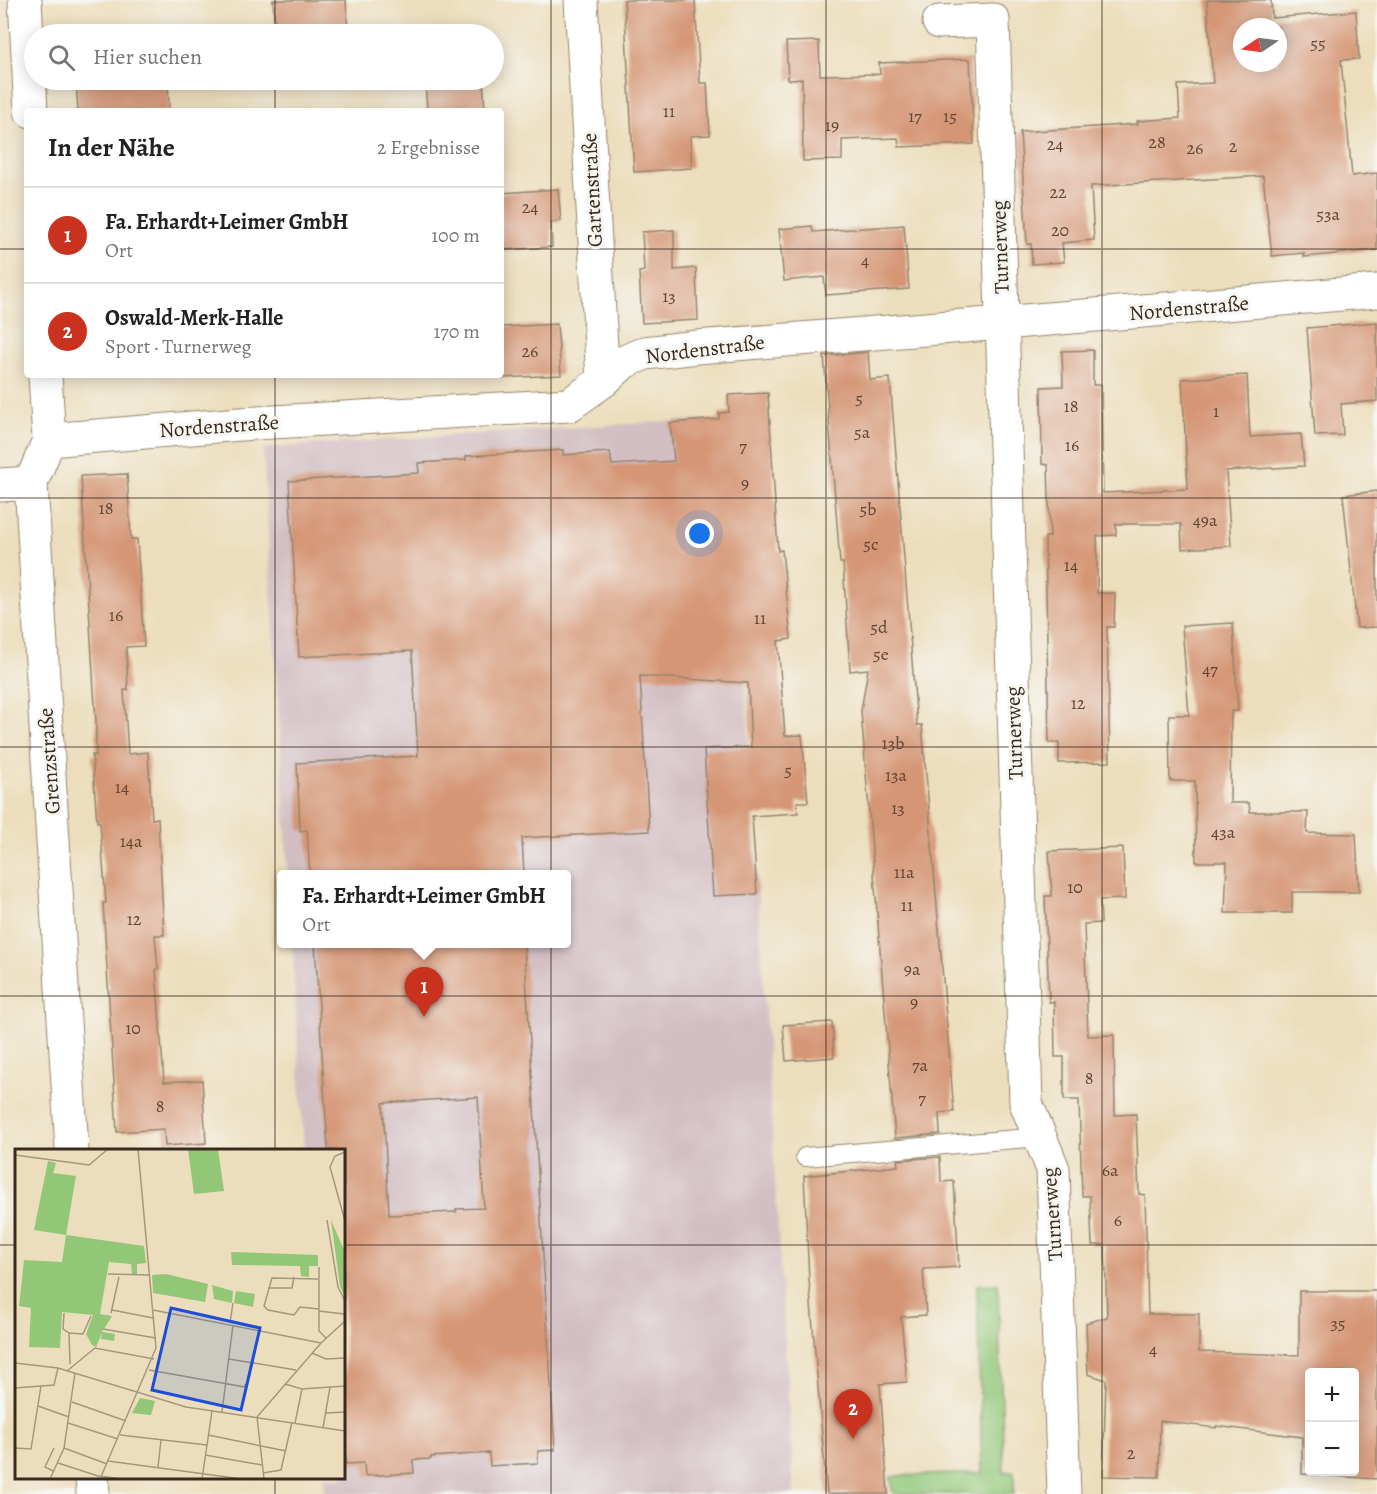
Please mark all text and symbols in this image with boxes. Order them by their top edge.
north arrow [1233,18,1287,72]
search box [24,24,504,90]
house number: 55 [1310,31,1326,55]
icon: search [45,41,78,74]
text: Hier suchen [93,42,202,72]
house number: 11 [663,99,675,123]
house number: 17 [908,104,922,128]
house number: 15 [943,104,957,128]
house number: 19 [825,113,839,137]
text: In der Nähe [48,130,175,165]
house number: 28 [1148,130,1166,154]
street label: Gartenstraße [575,132,609,248]
house number: 24 [1047,132,1063,156]
text: 2 Ergebnisse [377,134,480,161]
house number: 2 [1229,134,1238,158]
house number: 26 [1187,136,1203,160]
house number: 22 [1049,180,1067,204]
house number: 24 [522,195,538,219]
street label: Turnerweg [984,199,1016,294]
house number: 53a [1316,202,1340,226]
text: Fa. Erhardt+Leimer GmbH [105,207,348,237]
house number: 20 [1051,218,1069,242]
text: 1 [64,222,71,249]
text: 100 m [431,222,480,249]
text: Ort [105,237,133,264]
house number: 4 [861,248,869,272]
house number: 13 [662,284,676,308]
street label: Nordenstraße [1128,289,1250,327]
text: Oswald-Merk-Halle [105,303,284,333]
text: 2 [63,318,72,345]
text: 170 m [434,318,480,345]
street label: Nordenstraße [644,328,766,370]
text: Sport · Turnerweg [105,333,252,360]
house number: 26 [522,339,538,363]
house number: 5 [855,386,863,410]
house number: 18 [1064,394,1078,418]
house number: 1 [1213,399,1219,423]
street label: Nordenstraße [158,408,280,444]
house number: 5a [854,420,871,444]
house number: 16 [1065,433,1079,457]
house number: 7 [739,434,747,458]
house number: 9 [741,471,749,495]
house number: 18 [99,496,113,520]
house number: 5b [860,497,876,521]
house number: 49a [1193,508,1218,532]
your location [685,519,714,548]
house number: 5c [863,532,879,556]
house number: 14 [1064,553,1078,577]
house number: 16 [109,603,123,627]
house number: 11 [754,606,766,630]
house number: 5d [870,615,888,639]
house number: 5e [873,642,889,666]
house number: 47 [1202,657,1218,681]
street label: Turnerweg [998,685,1030,780]
house number: 12 [1071,691,1086,715]
street label: Grenzstraße [31,707,67,815]
house number: 13b [882,731,904,755]
house number: 5 [784,758,792,782]
house number: 13a [885,763,908,787]
house number: 14 [115,775,129,799]
house number: 13 [891,796,905,820]
house number: 43a [1211,820,1236,844]
house number: 14a [120,829,143,853]
house number: 11a [894,860,915,884]
popup [277,870,571,948]
house number: 10 [1067,875,1083,899]
text: Fa. Erhardt+Leimer GmbH [302,881,546,911]
house number: 11 [901,893,913,917]
house number: 12 [127,907,142,931]
text: Ort [302,911,330,938]
house number: 9a [904,957,921,981]
pin: 1 [404,968,444,1017]
house number: 9 [910,990,918,1014]
house number: 10 [125,1016,141,1040]
house number: 7a [912,1053,929,1077]
house number: 8 [1085,1066,1093,1090]
house number: 7 [918,1086,926,1110]
house number: 8 [156,1094,164,1118]
inset map [15,1149,345,1479]
house number: 6a [1102,1158,1119,1182]
street label: Turnerweg [1035,1166,1069,1262]
house number: 6 [1114,1208,1122,1232]
house number: 35 [1330,1311,1346,1335]
house number: 4 [1149,1337,1157,1361]
map controls [1305,1368,1359,1476]
button: + [1305,1368,1359,1422]
pin: 2 [834,1390,872,1439]
button: − [1305,1422,1359,1476]
house number: 2 [1127,1441,1136,1465]

